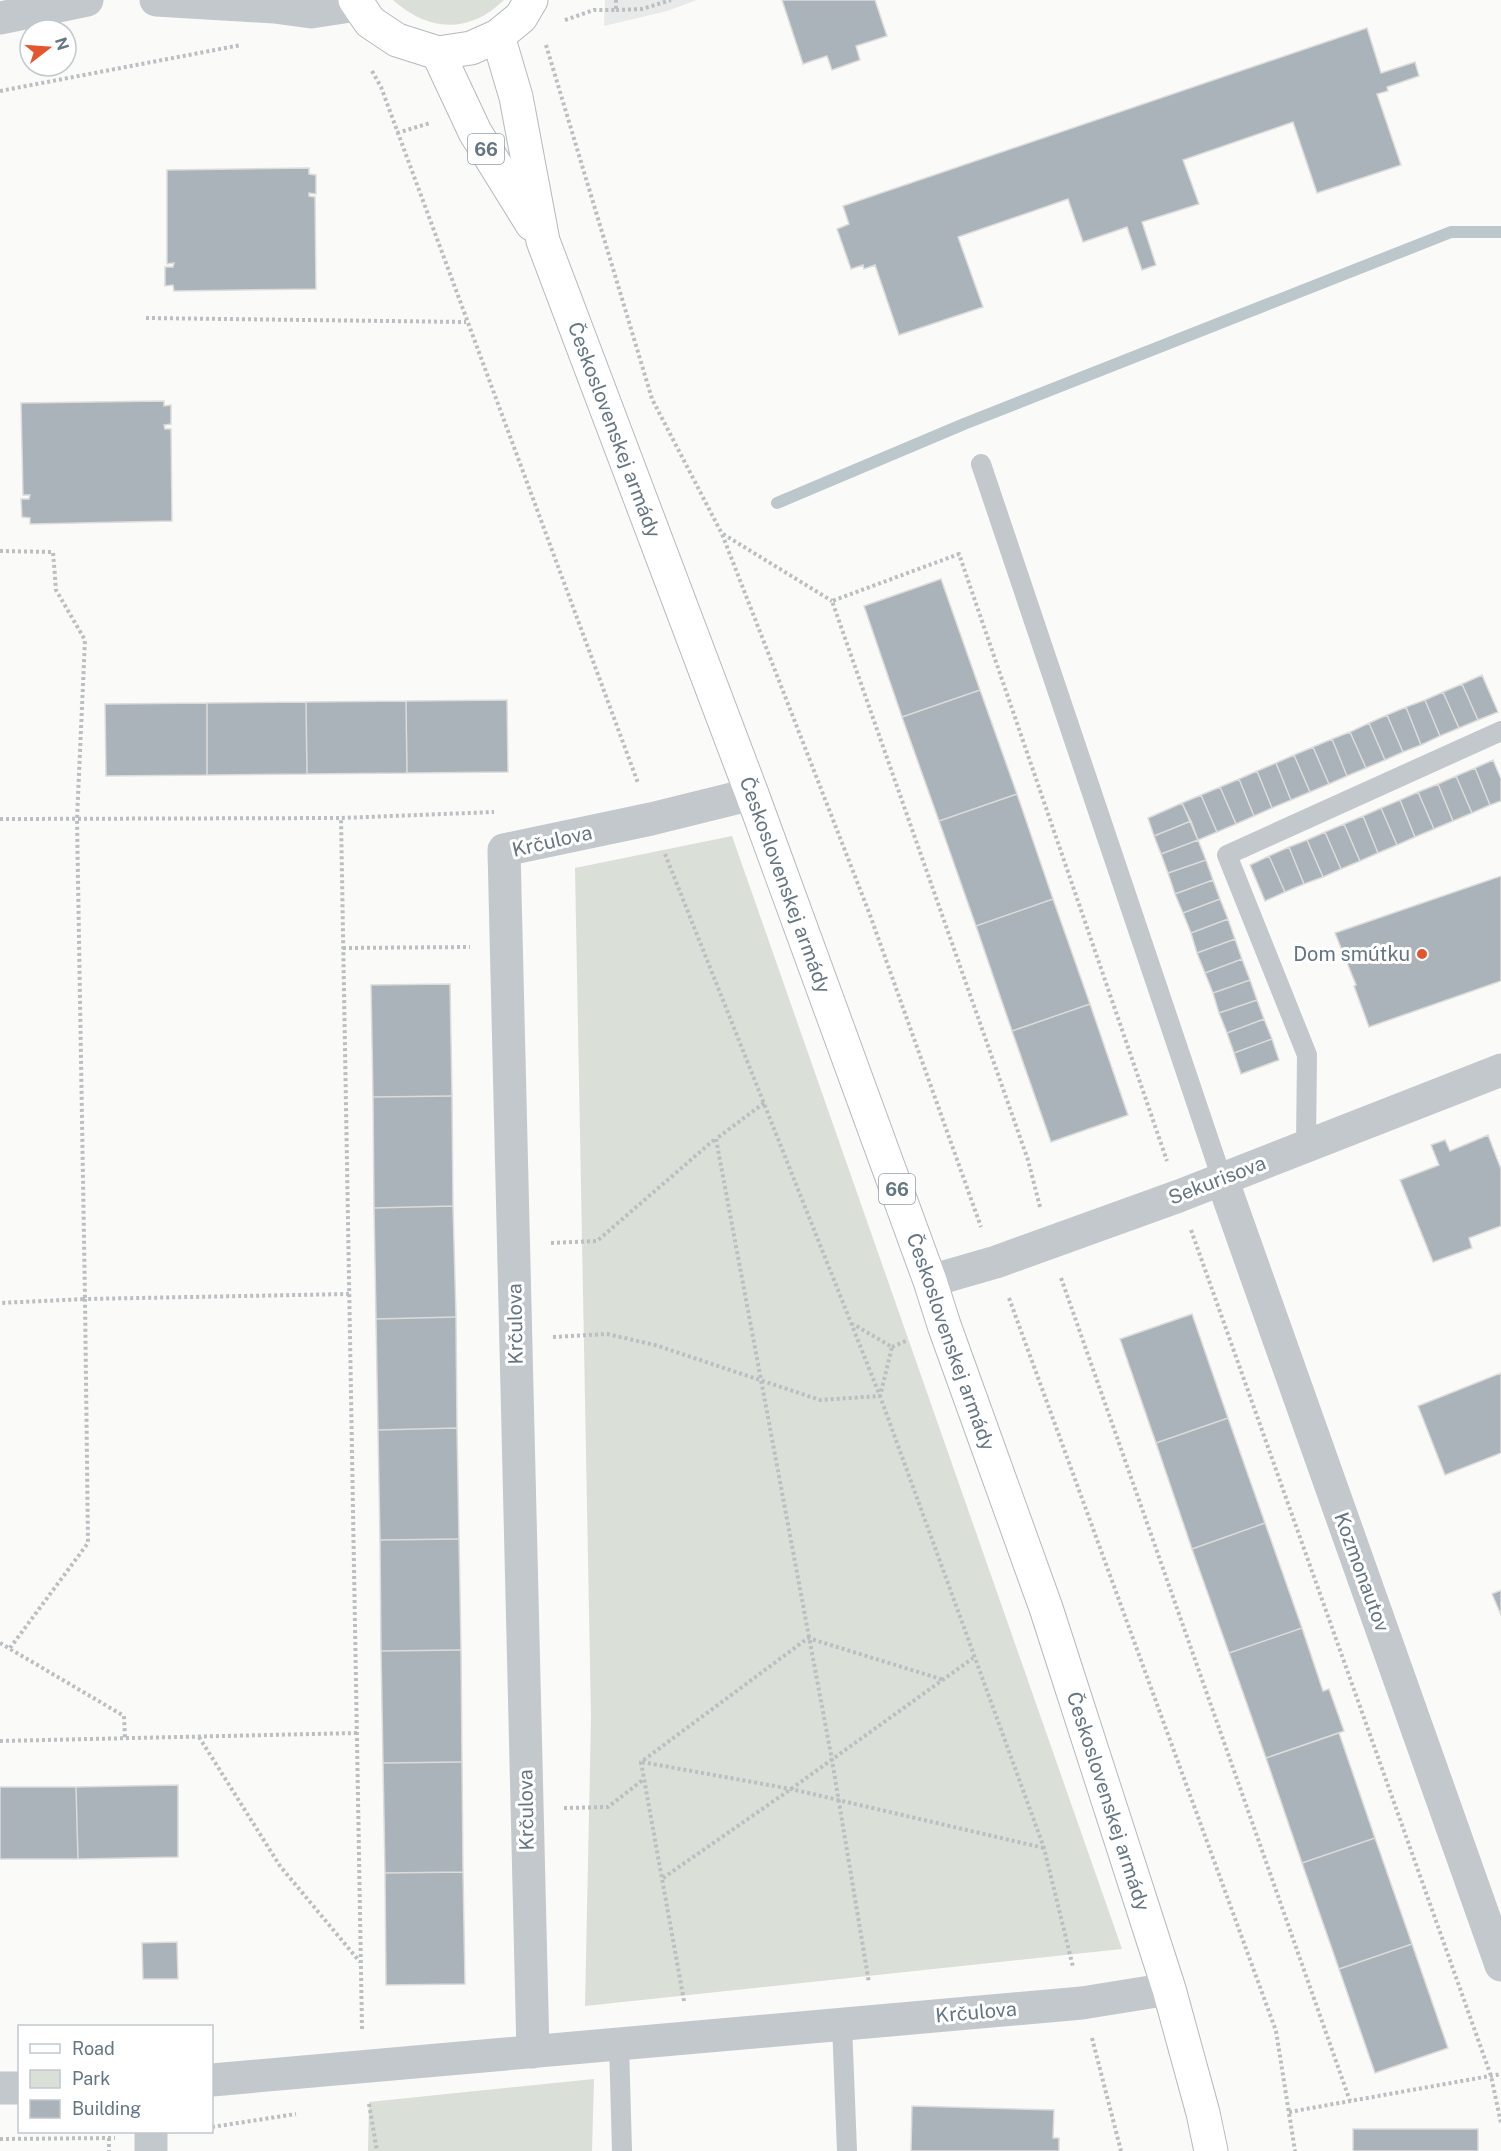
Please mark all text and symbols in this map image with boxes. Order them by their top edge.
north arrow [18,18,78,78]
text: N [51,35,73,53]
road number: 66 [468,134,504,164]
street label: Československej armády [563,319,666,541]
street label: Československej armády [735,773,836,997]
street label: Krčulova [510,820,594,862]
place label: Dom smútku [1293,942,1410,966]
marker: Dom smútku [1415,947,1429,961]
street label: Sekurisova [1165,1150,1269,1210]
road number: 66 [879,1174,915,1204]
street label: Československej armády [901,1230,1000,1454]
street label: Krčulova [502,1283,528,1365]
street label: Kozmonautov [1329,1509,1395,1635]
street label: Československej armády [1062,1689,1155,1914]
street label: Krčulova [513,1769,539,1851]
street label: Krčulova [934,1996,1018,2028]
legend [18,2025,213,2133]
text: Road [72,2038,115,2059]
text: Park [72,2068,110,2089]
text: Building [72,2098,141,2119]

